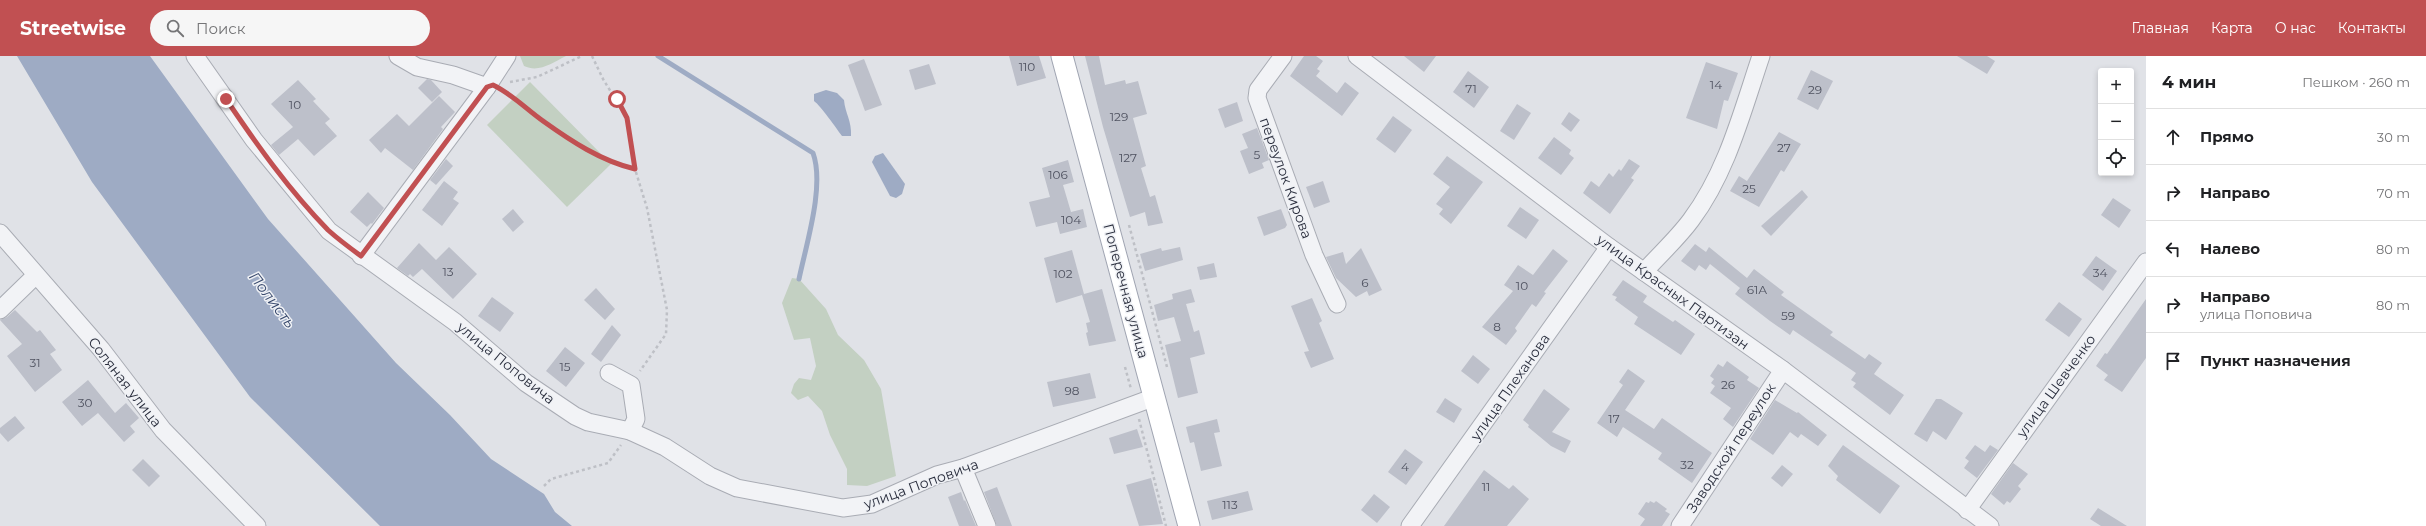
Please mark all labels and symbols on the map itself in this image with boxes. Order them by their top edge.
house number: 110 [1019,59,1035,74]
house number: 14 [1710,77,1722,92]
house number: 71 [1465,81,1477,96]
house number: 29 [1808,82,1822,97]
route end [217,90,235,108]
route start [608,90,626,108]
house number: 10 [289,97,301,112]
house number: 129 [1110,109,1128,124]
street label: переулок Кирова [1256,115,1316,241]
house number: 27 [1777,140,1791,155]
house number: 5 [1254,147,1261,162]
house number: 127 [1119,150,1137,165]
house number: 106 [1048,167,1068,182]
house number: 25 [1742,181,1756,196]
house number: 104 [1061,212,1081,227]
street label: Поперечная улица [1099,222,1153,360]
street label: улица Красных Партизан [1592,230,1753,354]
house number: 13 [442,264,454,279]
house number: 34 [2093,265,2107,280]
house number: 102 [1053,266,1073,281]
water label: Полисть [245,268,300,332]
house number: 6 [1361,275,1369,290]
house number: 10 [1516,278,1528,293]
house number: 61А [1747,282,1767,297]
house number: 59 [1781,308,1795,323]
street label: улица Поповича [453,317,559,408]
house number: 8 [1493,319,1501,334]
street label: улица Плеханова [1466,330,1554,445]
street label: улица Шевченко [2012,331,2100,442]
street label: Соляная улица [84,333,166,431]
house number: 31 [29,355,41,370]
house number: 15 [559,359,571,374]
house number: 26 [1721,377,1735,392]
street label: Заводской переулок [1682,380,1780,516]
house number: 98 [1065,383,1080,398]
house number: 30 [78,395,92,410]
house number: 17 [1608,411,1620,426]
street label: улица Поповича [860,455,981,513]
house number: 32 [1680,457,1694,472]
house number: 4 [1401,459,1409,474]
house number: 11 [1482,479,1490,494]
house number: 113 [1222,497,1238,512]

